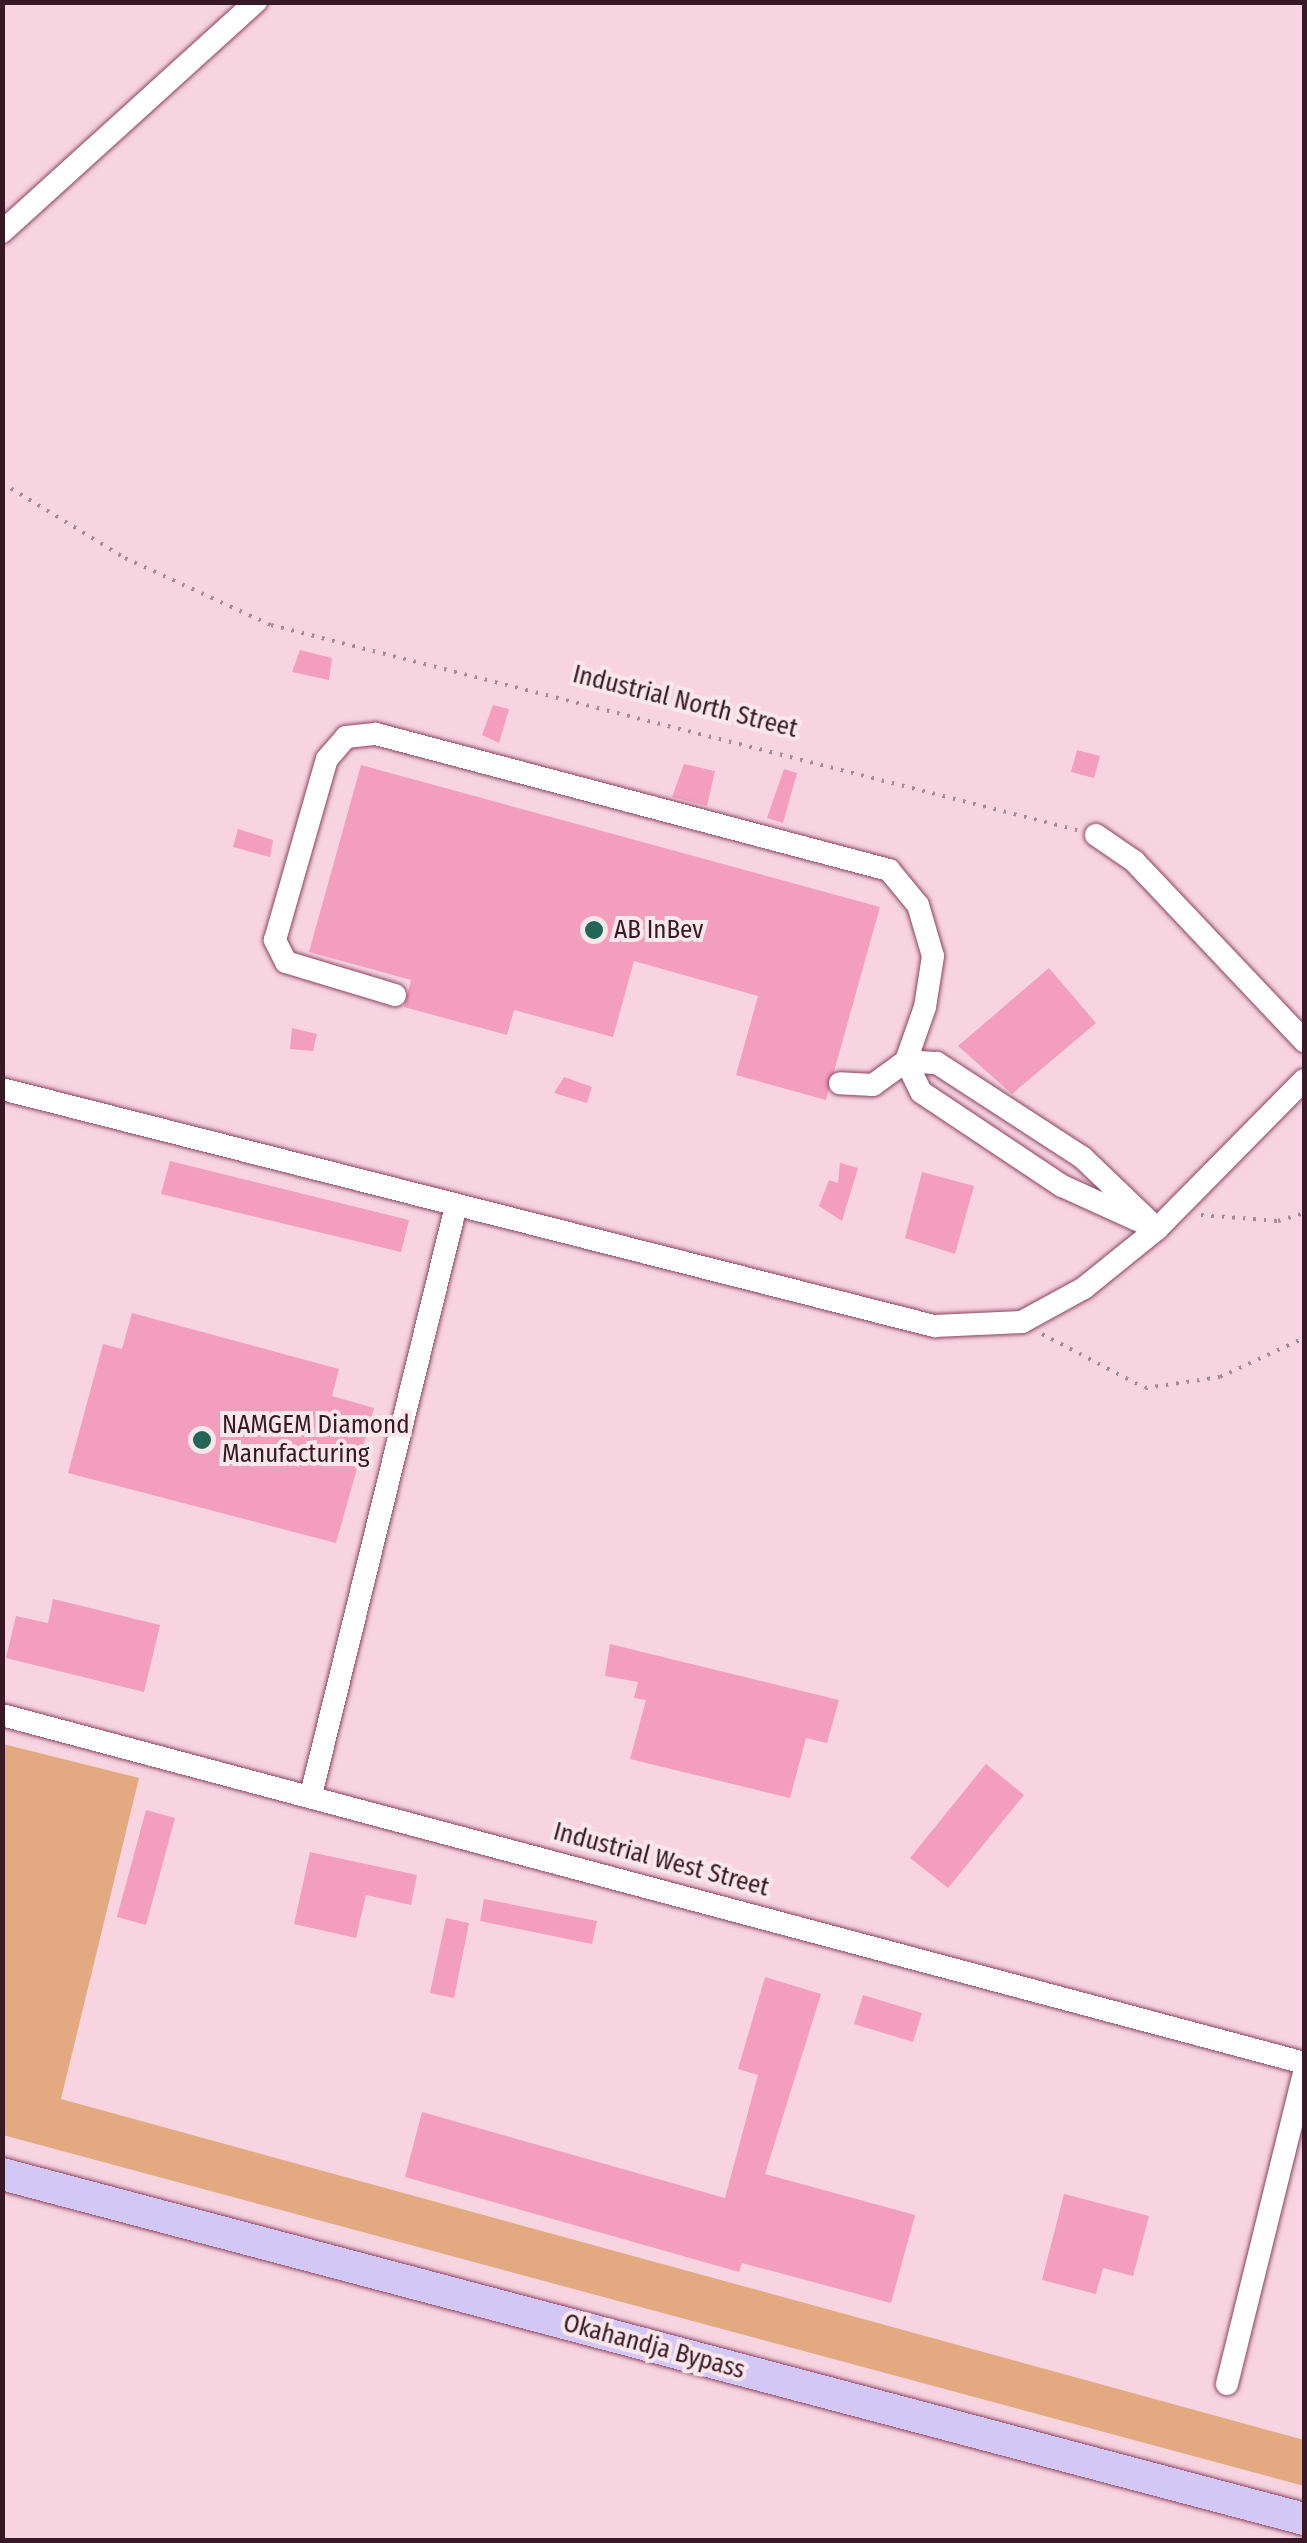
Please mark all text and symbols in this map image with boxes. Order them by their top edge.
street label: Industrial North Street [570,660,800,744]
place label: AB InBev [614,915,703,945]
marker: AB InBev [583,919,605,941]
place label: NAMGEM Diamond Manufacturing [222,1411,410,1470]
marker: NAMGEM Diamond Manufacturing [191,1429,213,1451]
street label: Industrial West Street [550,1817,772,1903]
street label: Okahandja Bypass [560,2308,748,2386]

